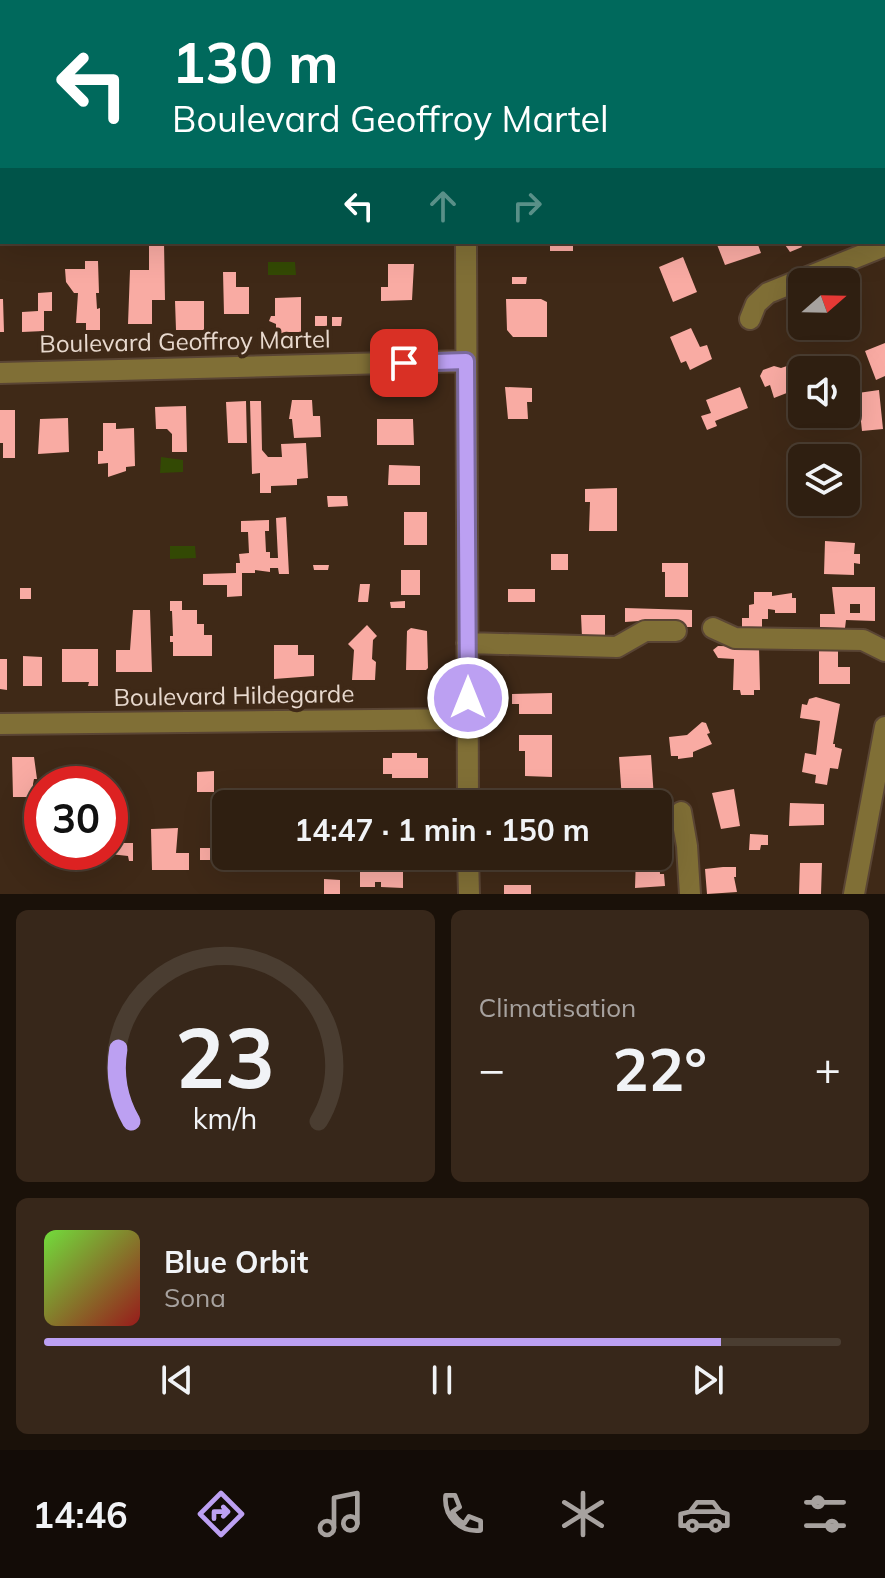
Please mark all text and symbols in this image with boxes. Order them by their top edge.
text: 130 m [172,27,339,97]
icon: left [40,32,144,136]
text: Boulevard Geoffroy Martel [172,96,609,141]
icon: left [337,184,381,228]
icon: ahead [421,184,465,228]
icon: right [505,184,549,228]
north arrow [788,268,860,340]
map controls [788,268,860,516]
street label: Boulevard Geoffroy Martel [39,323,331,359]
pin [370,329,438,397]
icon: arrive [382,341,426,385]
button: sound [788,356,860,428]
button: layers [788,444,860,516]
position arrow [426,656,510,740]
street label: Boulevard Hildegarde [113,678,355,712]
speed limit sign: 30 [24,766,128,870]
text: 14:47 · 1 min · 150 m [294,811,590,849]
text: Climatisation [479,991,636,1024]
text: 23 [175,1004,275,1109]
text: 22° [612,1031,707,1106]
text: − [479,1041,505,1096]
text: + [815,1041,841,1096]
text: km/h [193,1100,258,1136]
text: Blue Orbit [164,1243,308,1281]
text: Sona [164,1281,226,1314]
icon: previous [155,1358,199,1402]
icon: pause [420,1358,464,1402]
icon: next [686,1358,730,1402]
icon: directions [193,1486,249,1542]
icon: music [313,1486,369,1542]
icon: phone [434,1486,490,1542]
icon: climate [555,1486,611,1542]
icon: car [676,1486,732,1542]
icon: filters [797,1486,853,1542]
text: 14:46 [32,1492,128,1537]

